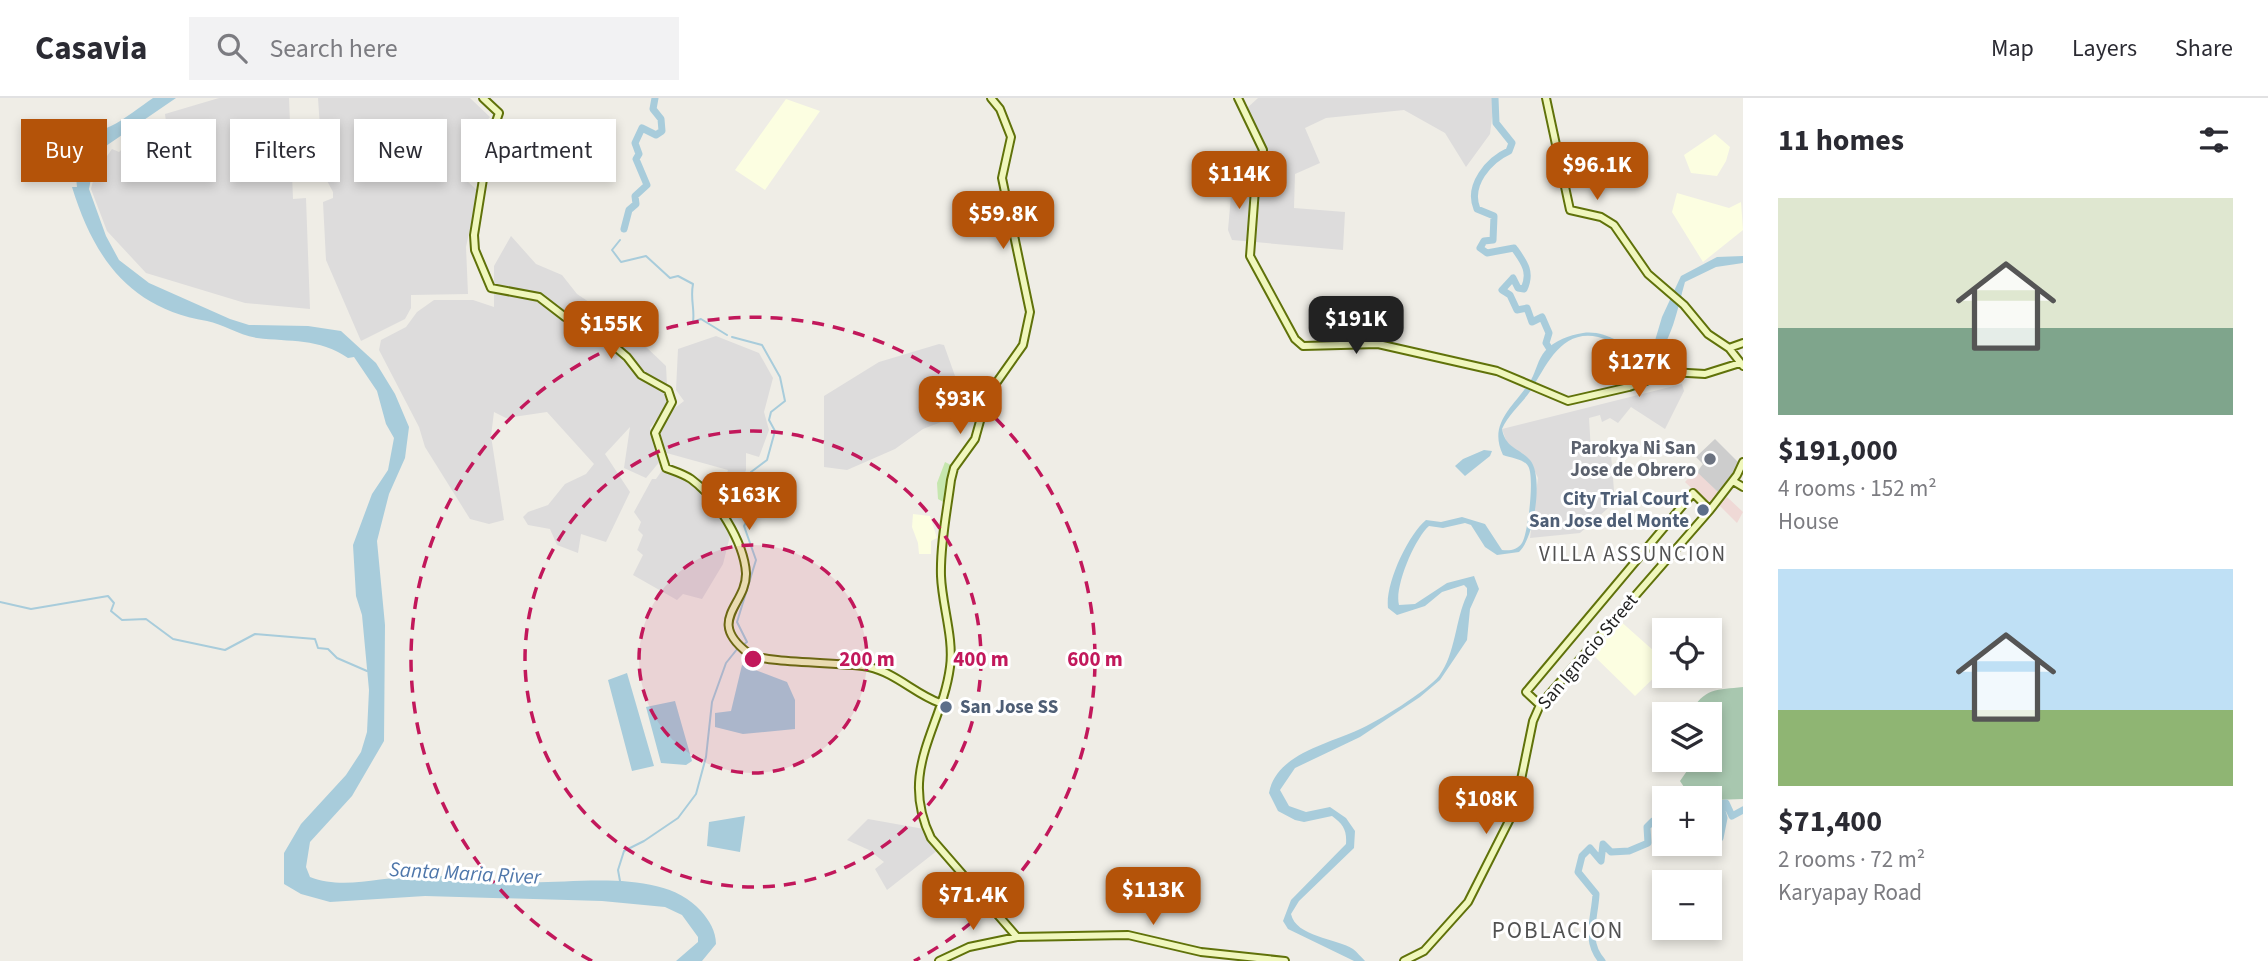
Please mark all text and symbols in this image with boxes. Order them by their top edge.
search box [189,17,679,80]
text: Casavia [35,25,147,72]
icon: search [213,29,251,67]
text: Search here [269,30,398,67]
text: Map [1991,31,2034,66]
text: Layers [2072,31,2137,66]
text: Share [2175,31,2233,66]
chip: Buy [21,119,107,182]
chip: Rent [121,119,216,182]
chip: Filters [230,119,340,182]
chip: New [354,119,447,182]
chip: Apartment [461,119,616,182]
text: 11 homes [1778,119,1904,162]
icon: filters [2195,121,2233,159]
pin: $96.1K [1540,142,1654,202]
text: $96.1K [1562,148,1632,181]
pin: $114K [1190,152,1288,211]
text: $114K [1208,157,1270,190]
pin: $59.8K [946,192,1060,251]
text: $59.8K [968,197,1038,230]
icon: home [1943,243,2069,369]
pin: $191K [1307,296,1405,356]
pin: $155K [562,302,660,361]
text: $191K [1325,302,1387,335]
text: $155K [580,307,642,340]
pin: $127K [1590,340,1688,399]
text: $127K [1608,345,1670,378]
pin: $93K [919,376,1001,436]
text: $93K [935,382,985,415]
text: $191,000 [1778,429,1898,472]
place label: Parokya Ni San Jose de Obrero [1570,435,1696,484]
marker: Parokya Ni San Jose de Obrero [1702,451,1718,467]
pin: $163K [700,472,798,532]
text: 4 rooms · 152 m² [1778,472,1937,505]
text: $163K [718,478,780,511]
place label: City Trial Court San Jose del Monte [1529,486,1689,535]
marker: City Trial Court San Jose del Monte [1695,502,1711,518]
text: House [1778,505,1839,538]
district label: VILLA ASSUNCION [1539,539,1727,569]
street label: San Ignacio Street [1532,588,1645,716]
icon: home [1943,614,2069,740]
map controls [1652,618,1722,940]
button: locate [1652,618,1722,688]
text: 200 m [839,644,895,674]
text: 400 m [953,644,1009,674]
text: 600 m [1067,644,1123,674]
centre of rings [741,647,765,671]
place label: San Jose SS [960,694,1058,721]
marker: San Jose SS [938,699,954,715]
button: layers [1652,702,1722,772]
pin: $108K [1437,776,1535,836]
text: $108K [1455,782,1517,815]
button: + [1652,786,1722,856]
text: $71,400 [1778,800,1882,843]
text: 2 rooms · 72 m² [1778,843,1925,876]
water label: Santa Maria River [388,854,542,892]
pin: $113K [1104,868,1202,927]
button: − [1652,870,1722,940]
pin: $71.4K [916,872,1030,932]
text: $113K [1122,873,1184,906]
text: Karyapay Road [1778,876,1922,909]
text: $71.4K [938,878,1008,911]
district label: POBLACION [1492,914,1624,947]

